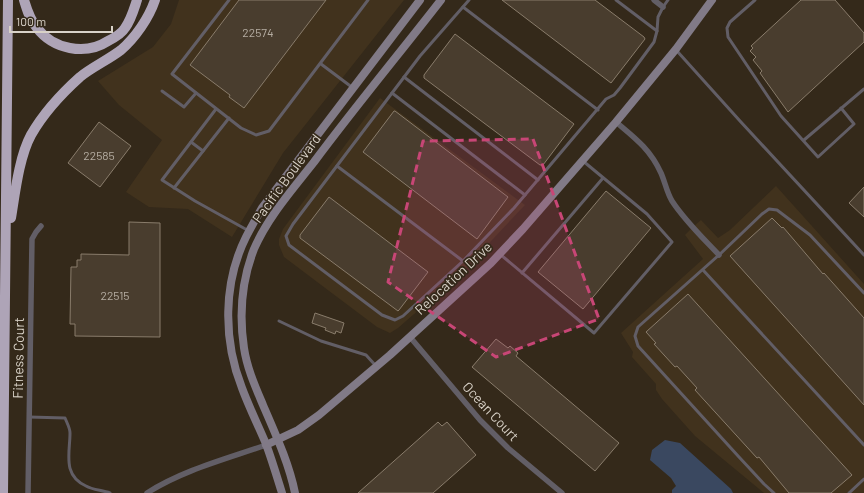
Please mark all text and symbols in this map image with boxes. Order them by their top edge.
scale bar [10,8,112,34]
text: 100 m [16,14,46,28]
house number: 22574 [242,25,274,39]
street label: Pacific Boulevard [248,130,324,226]
house number: 22585 [83,148,115,162]
street label: Relocation Drive [411,238,495,318]
house number: 22515 [100,288,130,302]
street label: Fitness Court [9,317,27,399]
street label: Ocean Court [459,378,523,444]

